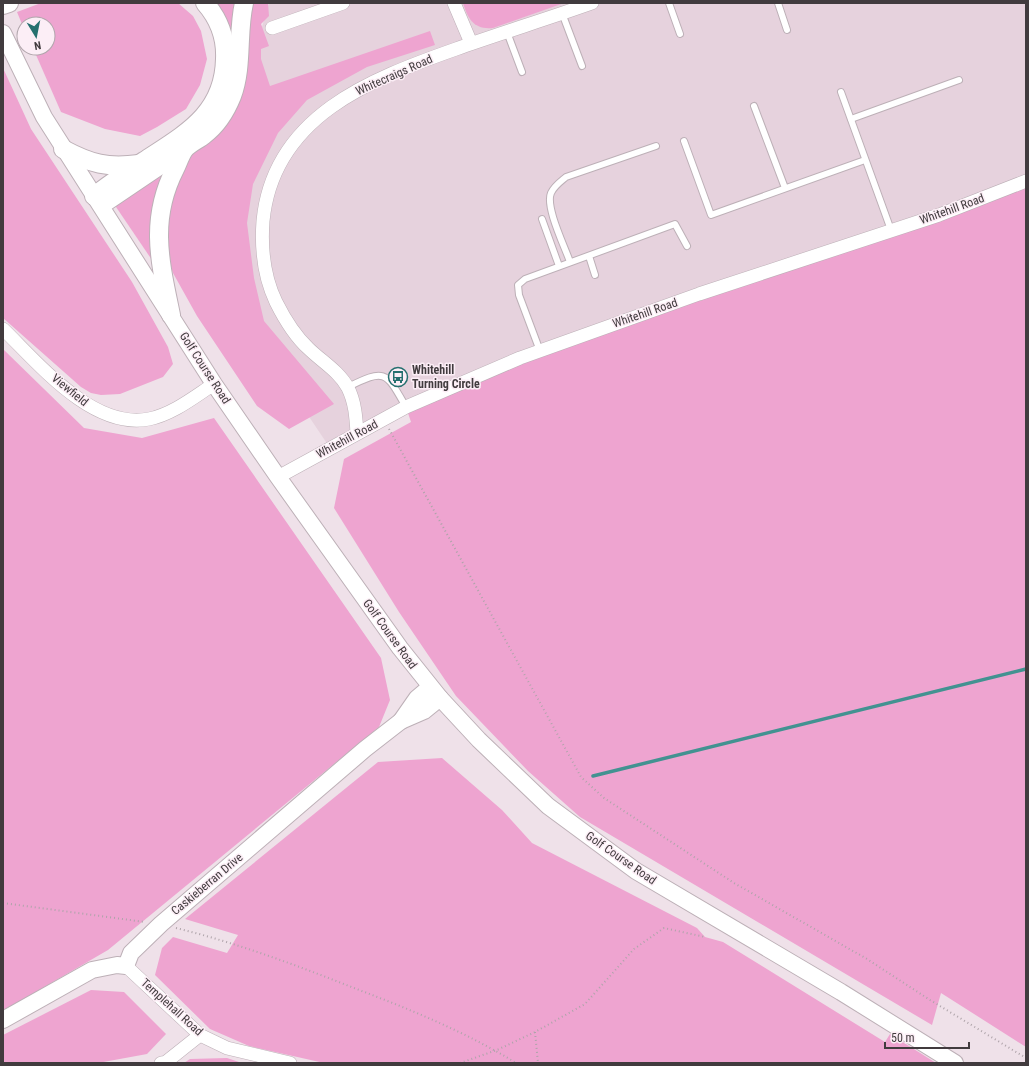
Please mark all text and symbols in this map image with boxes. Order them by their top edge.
north arrow [16,16,56,56]
text: N [33,38,42,52]
street label: Whitecraigs Road [353,52,435,98]
street label: Whitehill Road [918,191,986,227]
street label: Whitehill Road [611,295,679,331]
street label: Golf Course Road [177,330,233,407]
place label: Whitehill Turning Circle [412,363,480,391]
bus stop icon: Whitehill Turning Circle [387,366,409,388]
street label: Viewfield [49,371,91,409]
street label: Whitehill Road [314,417,380,461]
street label: Golf Course Road [360,596,420,672]
street label: Golf Course Road [583,829,659,887]
street label: Caskieberran Drive [169,850,246,918]
street label: Templehall Road [138,976,206,1039]
scale bar [885,1024,969,1050]
text: 50 m [891,1031,915,1045]

